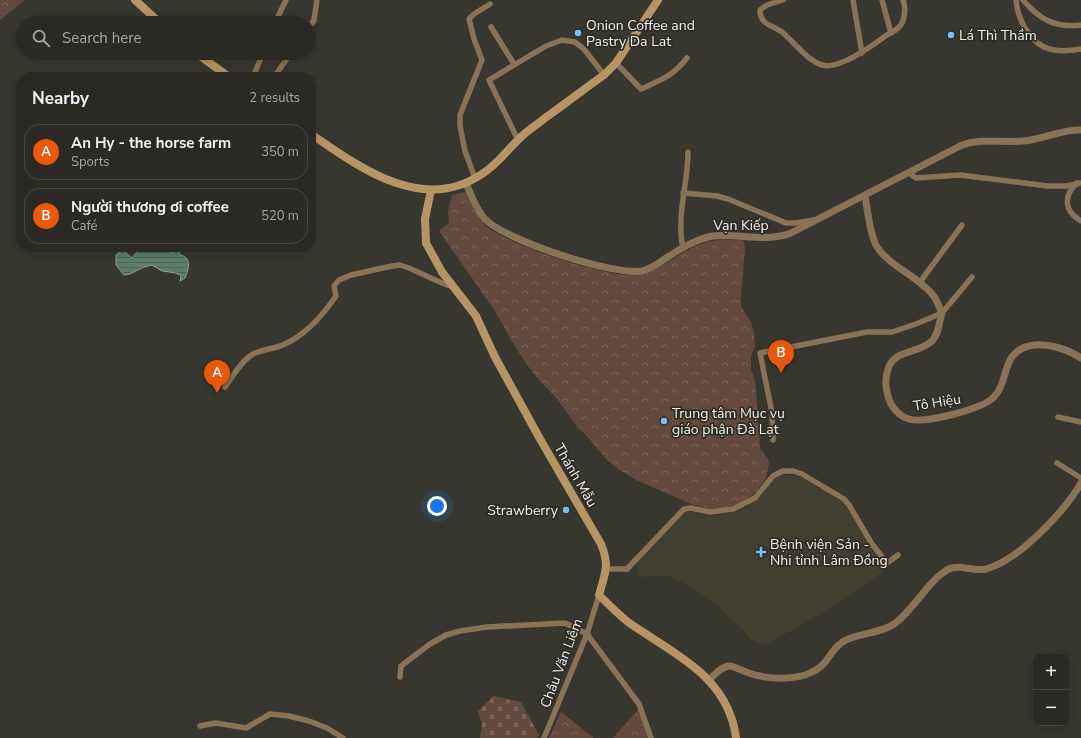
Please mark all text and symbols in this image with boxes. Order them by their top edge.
search box [16,16,316,60]
place label: Onion Coffee and Pastry Da Lat [586,16,695,51]
place label: Lá Thì Thầm [959,26,1037,45]
icon: search [30,27,52,49]
text: Search here [62,28,142,48]
marker: Onion Coffee and Pastry Da Lat [573,28,583,38]
marker: Lá Thì Thầm [946,30,956,40]
text: Nearby [32,87,89,110]
text: 2 results [249,89,300,107]
text: An Hy - the horse farm [71,133,231,153]
text: A [41,143,51,161]
text: 350 m [261,143,299,161]
text: Sports [71,153,110,171]
text: Người thương ơi coffee [71,197,229,217]
text: B [42,207,50,225]
text: 520 m [261,207,299,225]
street label: Vạn Kiếp [712,216,769,235]
text: Café [71,217,98,235]
pin: B [768,340,794,373]
pin: A [204,360,230,393]
street label: Tô Hiệu [912,389,962,416]
place label: Trung tâm Mục vụ giáo phận Đà Lạt [672,404,785,439]
marker: Trung tâm Mục vụ giáo phận Đà Lạt [659,416,669,426]
street label: Thánh Mẫu [550,440,601,511]
your location [427,496,447,516]
place label: Strawberry [487,501,559,520]
marker: Strawberry [561,505,571,515]
place label: Bệnh viện Sản - Nhi tỉnh Lâm Đồng [770,535,888,570]
marker: Bệnh viện Sản - Nhi tỉnh Lâm Đồng [755,546,767,558]
street label: Châu Văn Liêm [536,616,587,711]
map controls [1033,654,1069,726]
button: + [1033,654,1069,690]
button: − [1033,690,1069,726]

